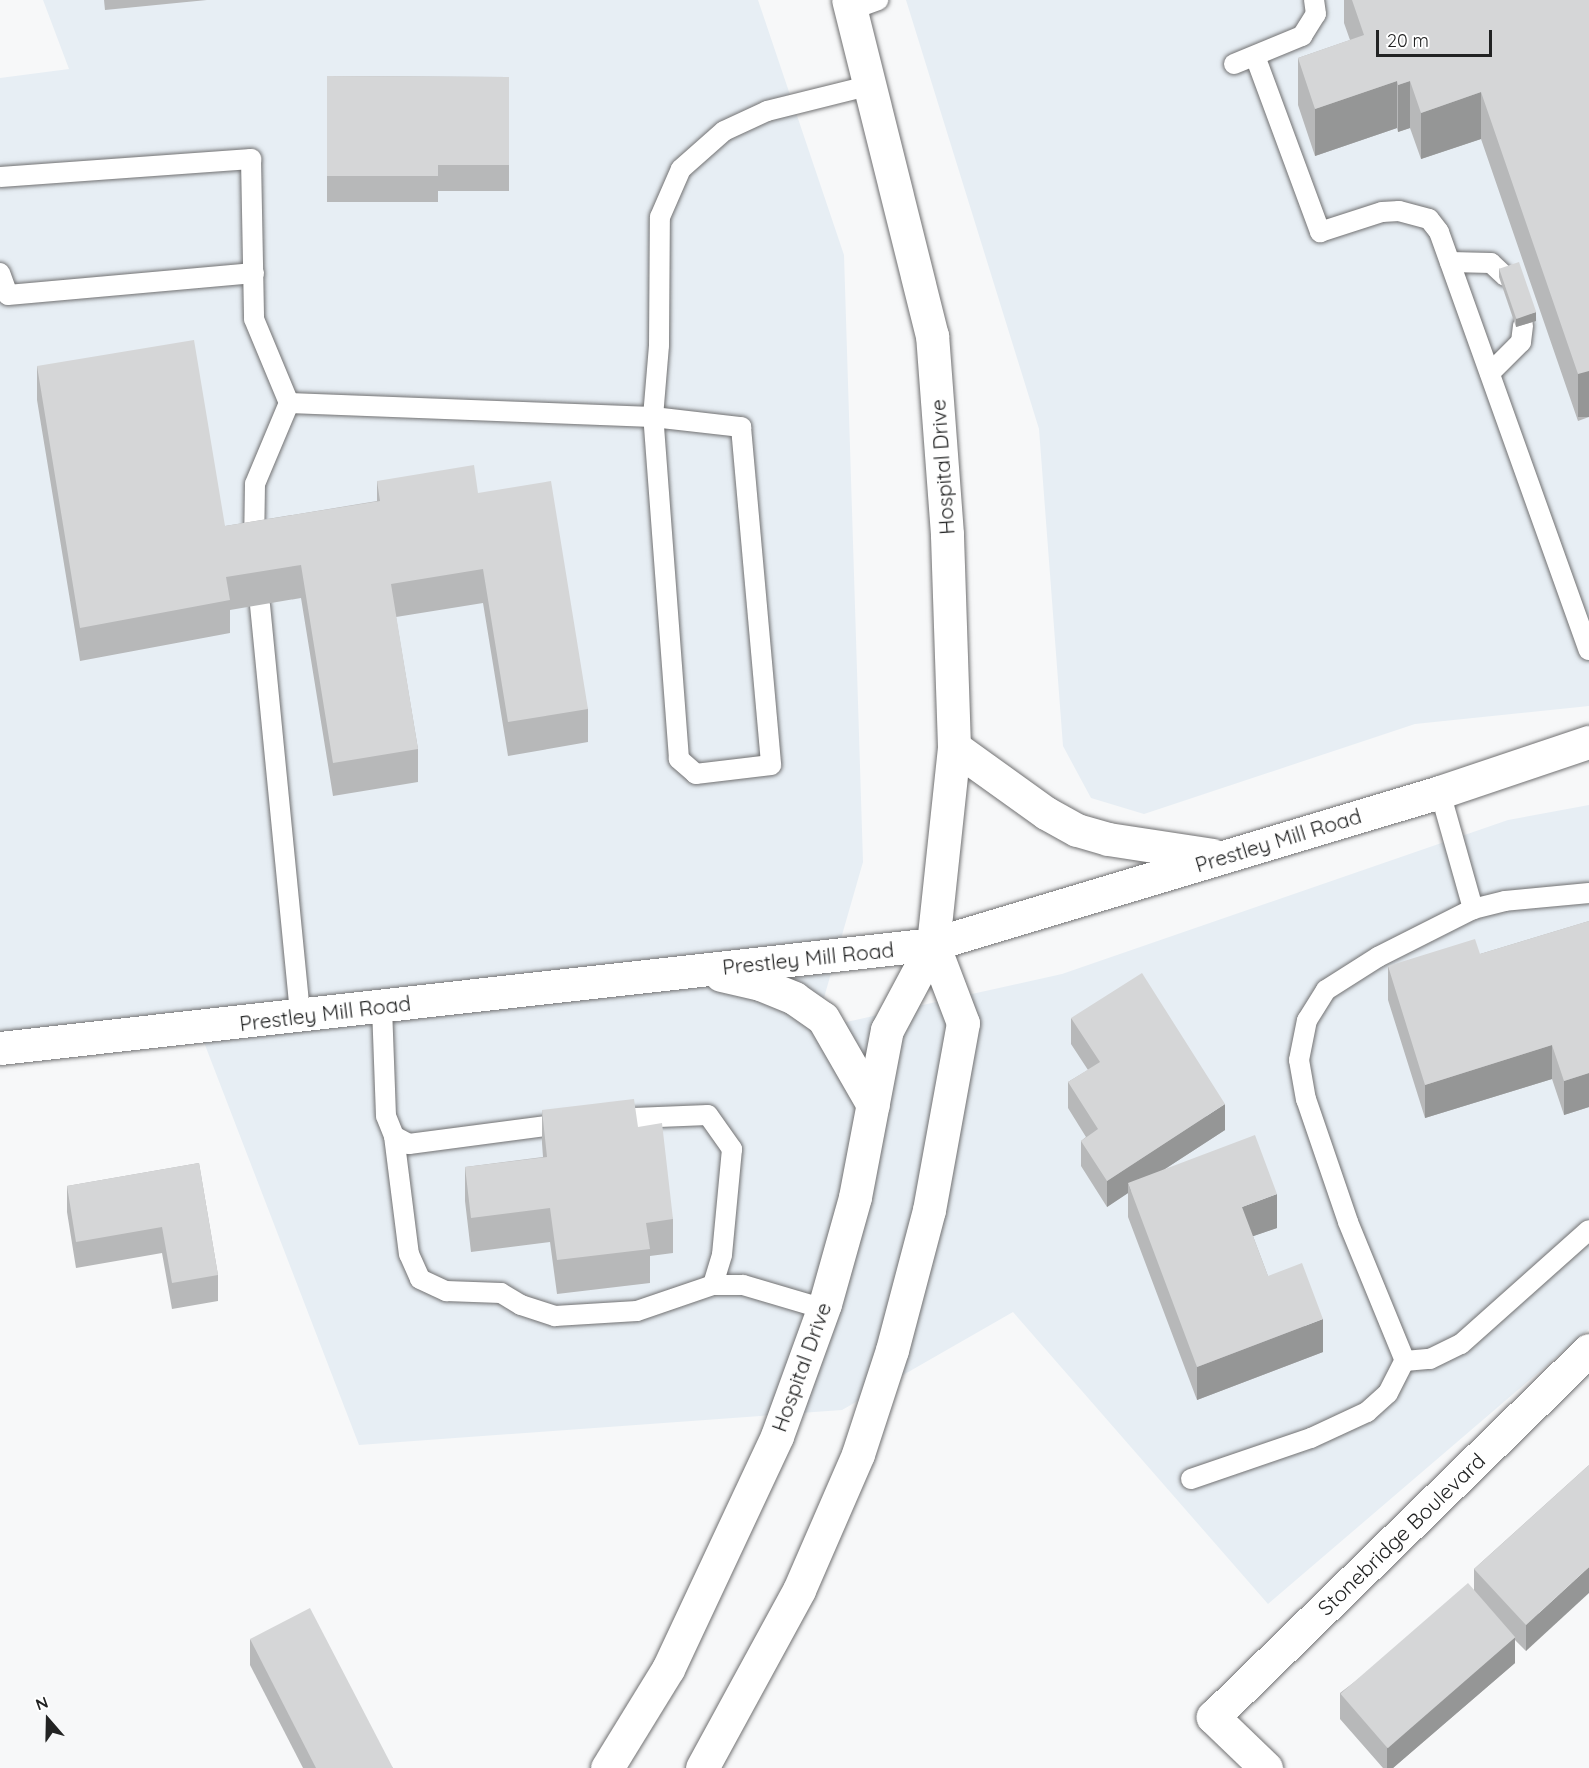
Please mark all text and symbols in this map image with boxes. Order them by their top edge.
scale bar [1379,18,1494,56]
text: 20 m [1387,29,1429,52]
street label: Hospital Drive [925,398,959,536]
street label: Prestley Mill Road [1192,803,1364,877]
street label: Prestley Mill Road [721,936,895,980]
street label: Prestley Mill Road [238,990,412,1036]
street label: Hospital Drive [766,1299,836,1435]
street label: Stonebridge Boulevard [1312,1448,1490,1620]
north arrow [18,1690,78,1750]
text: N [33,1692,51,1714]

